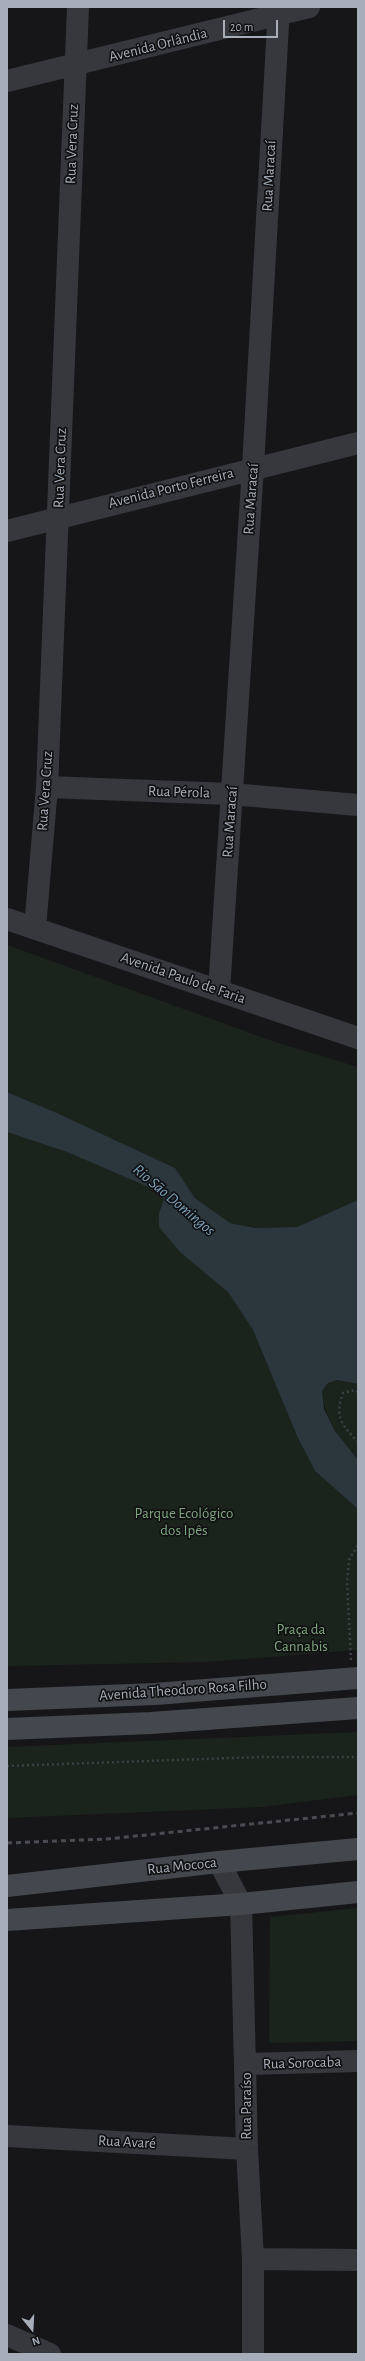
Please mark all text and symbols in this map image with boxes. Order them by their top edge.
scale bar [225,12,280,38]
text: 20 m [230,21,253,33]
street label: Avenida Orlândia [107,24,209,66]
street label: Rua Vera Cruz [62,104,82,184]
street label: Rua Maracaí [258,140,280,212]
street label: Rua Vera Cruz [50,428,70,508]
street label: Rua Maracaí [240,463,262,535]
street label: Avenida Porto Ferreira [107,464,235,512]
street label: Rua Vera Cruz [33,750,57,832]
street label: Rua Pérola [148,782,210,802]
street label: Rua Maracaí [219,786,241,858]
street label: Avenida Paulo de Faria [118,948,248,1008]
water label: Rio São Domingos [129,1160,219,1240]
park label: Parque Ecológico dos Ipês [135,1504,233,1539]
park label: Praça da Cannabis [274,1620,328,1655]
street label: Avenida Theodoro Rosa Filho [99,1675,267,1705]
street label: Rua Mococa [146,1853,218,1879]
street label: Rua Sorocaba [262,2053,342,2073]
street label: Rua Paraíso [237,2072,255,2140]
street label: Rua Avaré [98,2131,156,2153]
north arrow [12,2309,52,2349]
text: N [31,2334,41,2347]

